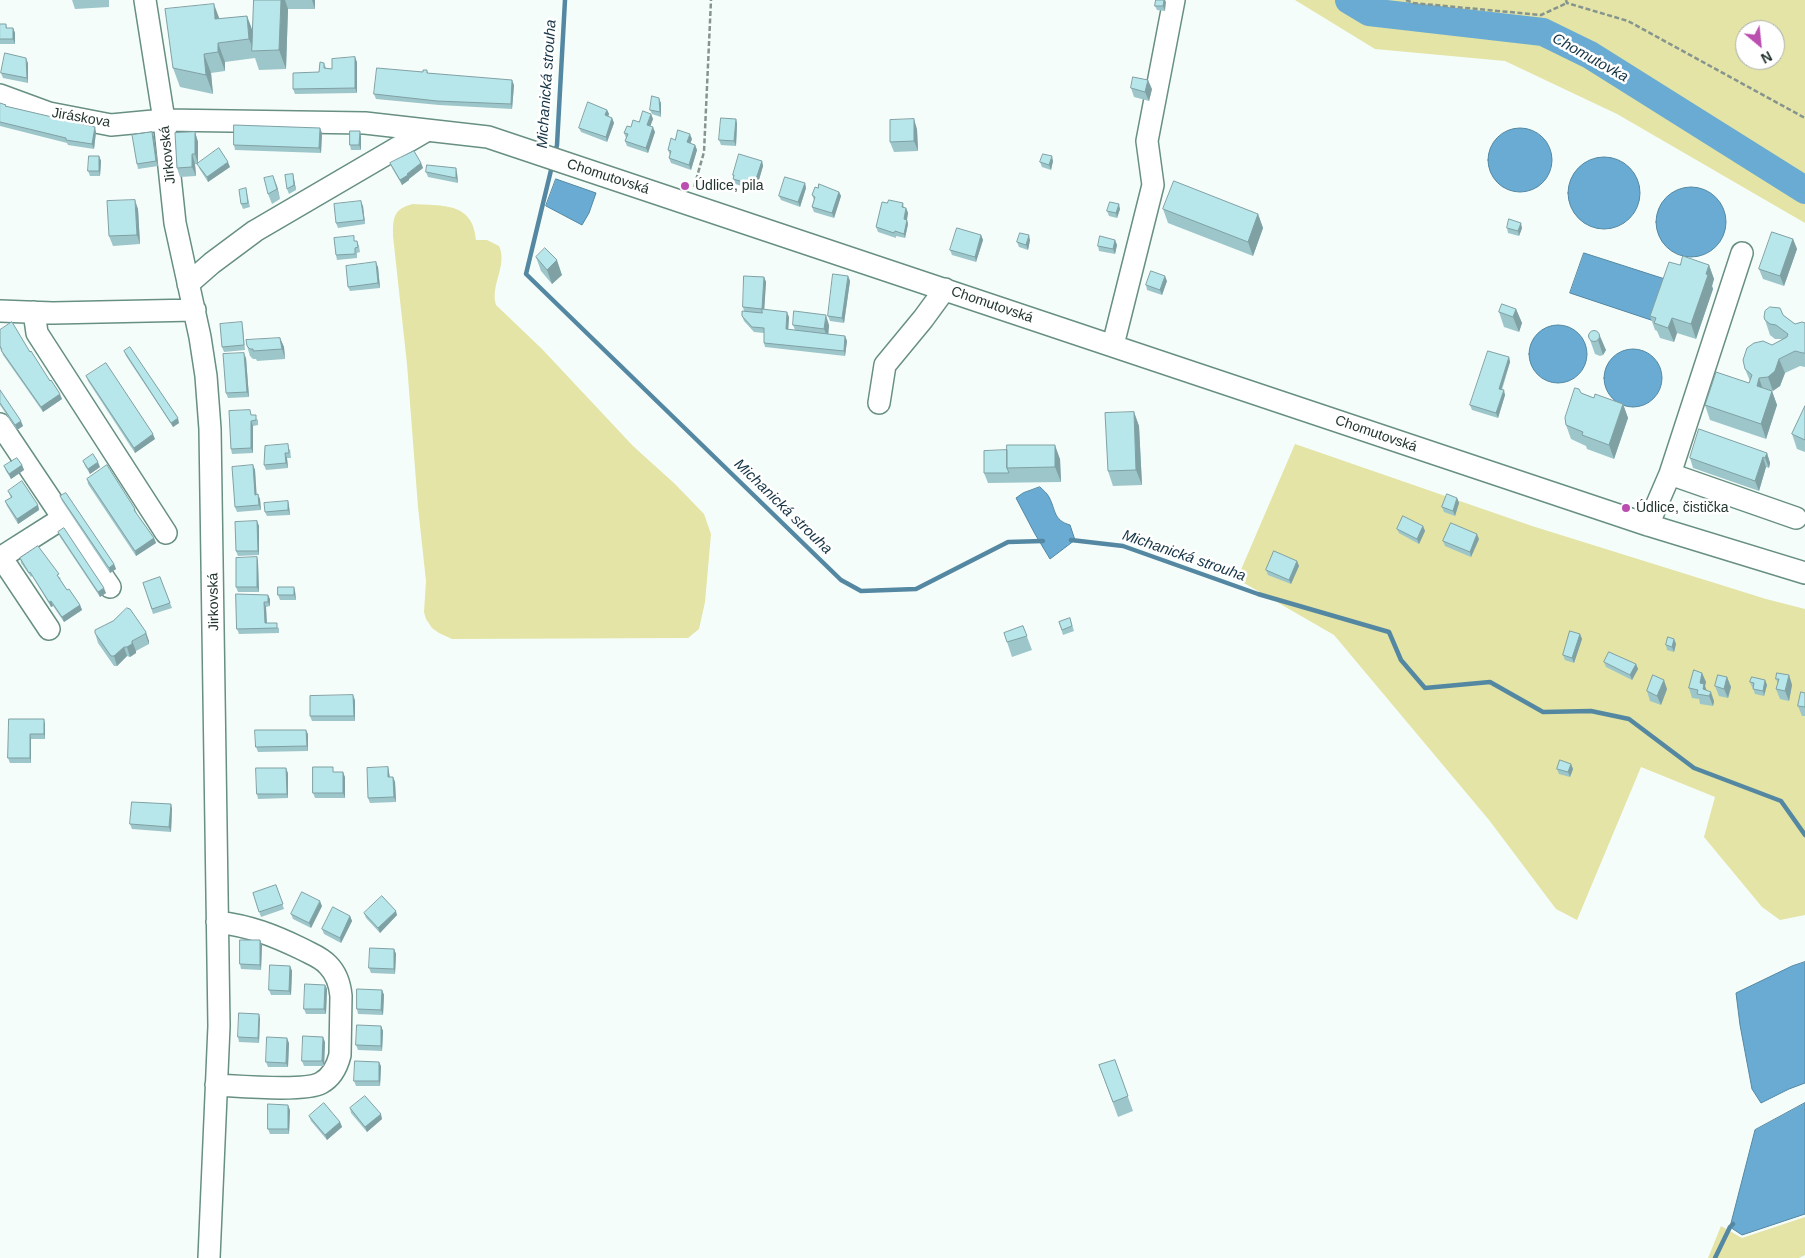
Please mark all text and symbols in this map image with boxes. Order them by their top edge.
water label: Michanická strouha [534,19,560,149]
north arrow [1735,20,1785,70]
water label: Chomutovka [1549,30,1631,86]
text: N [1758,48,1775,67]
street label: Jiráskova [50,105,112,131]
street label: Jirkovská [157,125,179,185]
street label: Chomutovská [565,156,651,198]
place label: Údlice, pila [695,178,763,194]
marker: Údlice, pila [679,180,691,192]
street label: Chomutovská [949,283,1035,327]
street label: Chomutovská [1333,412,1419,456]
water label: Michanická strouha [730,456,836,558]
place label: Údlice, čistička [1636,500,1729,516]
marker: Údlice, čistička [1620,502,1632,514]
water label: Michanická strouha [1120,526,1248,586]
street label: Jirkovská [205,573,223,631]

